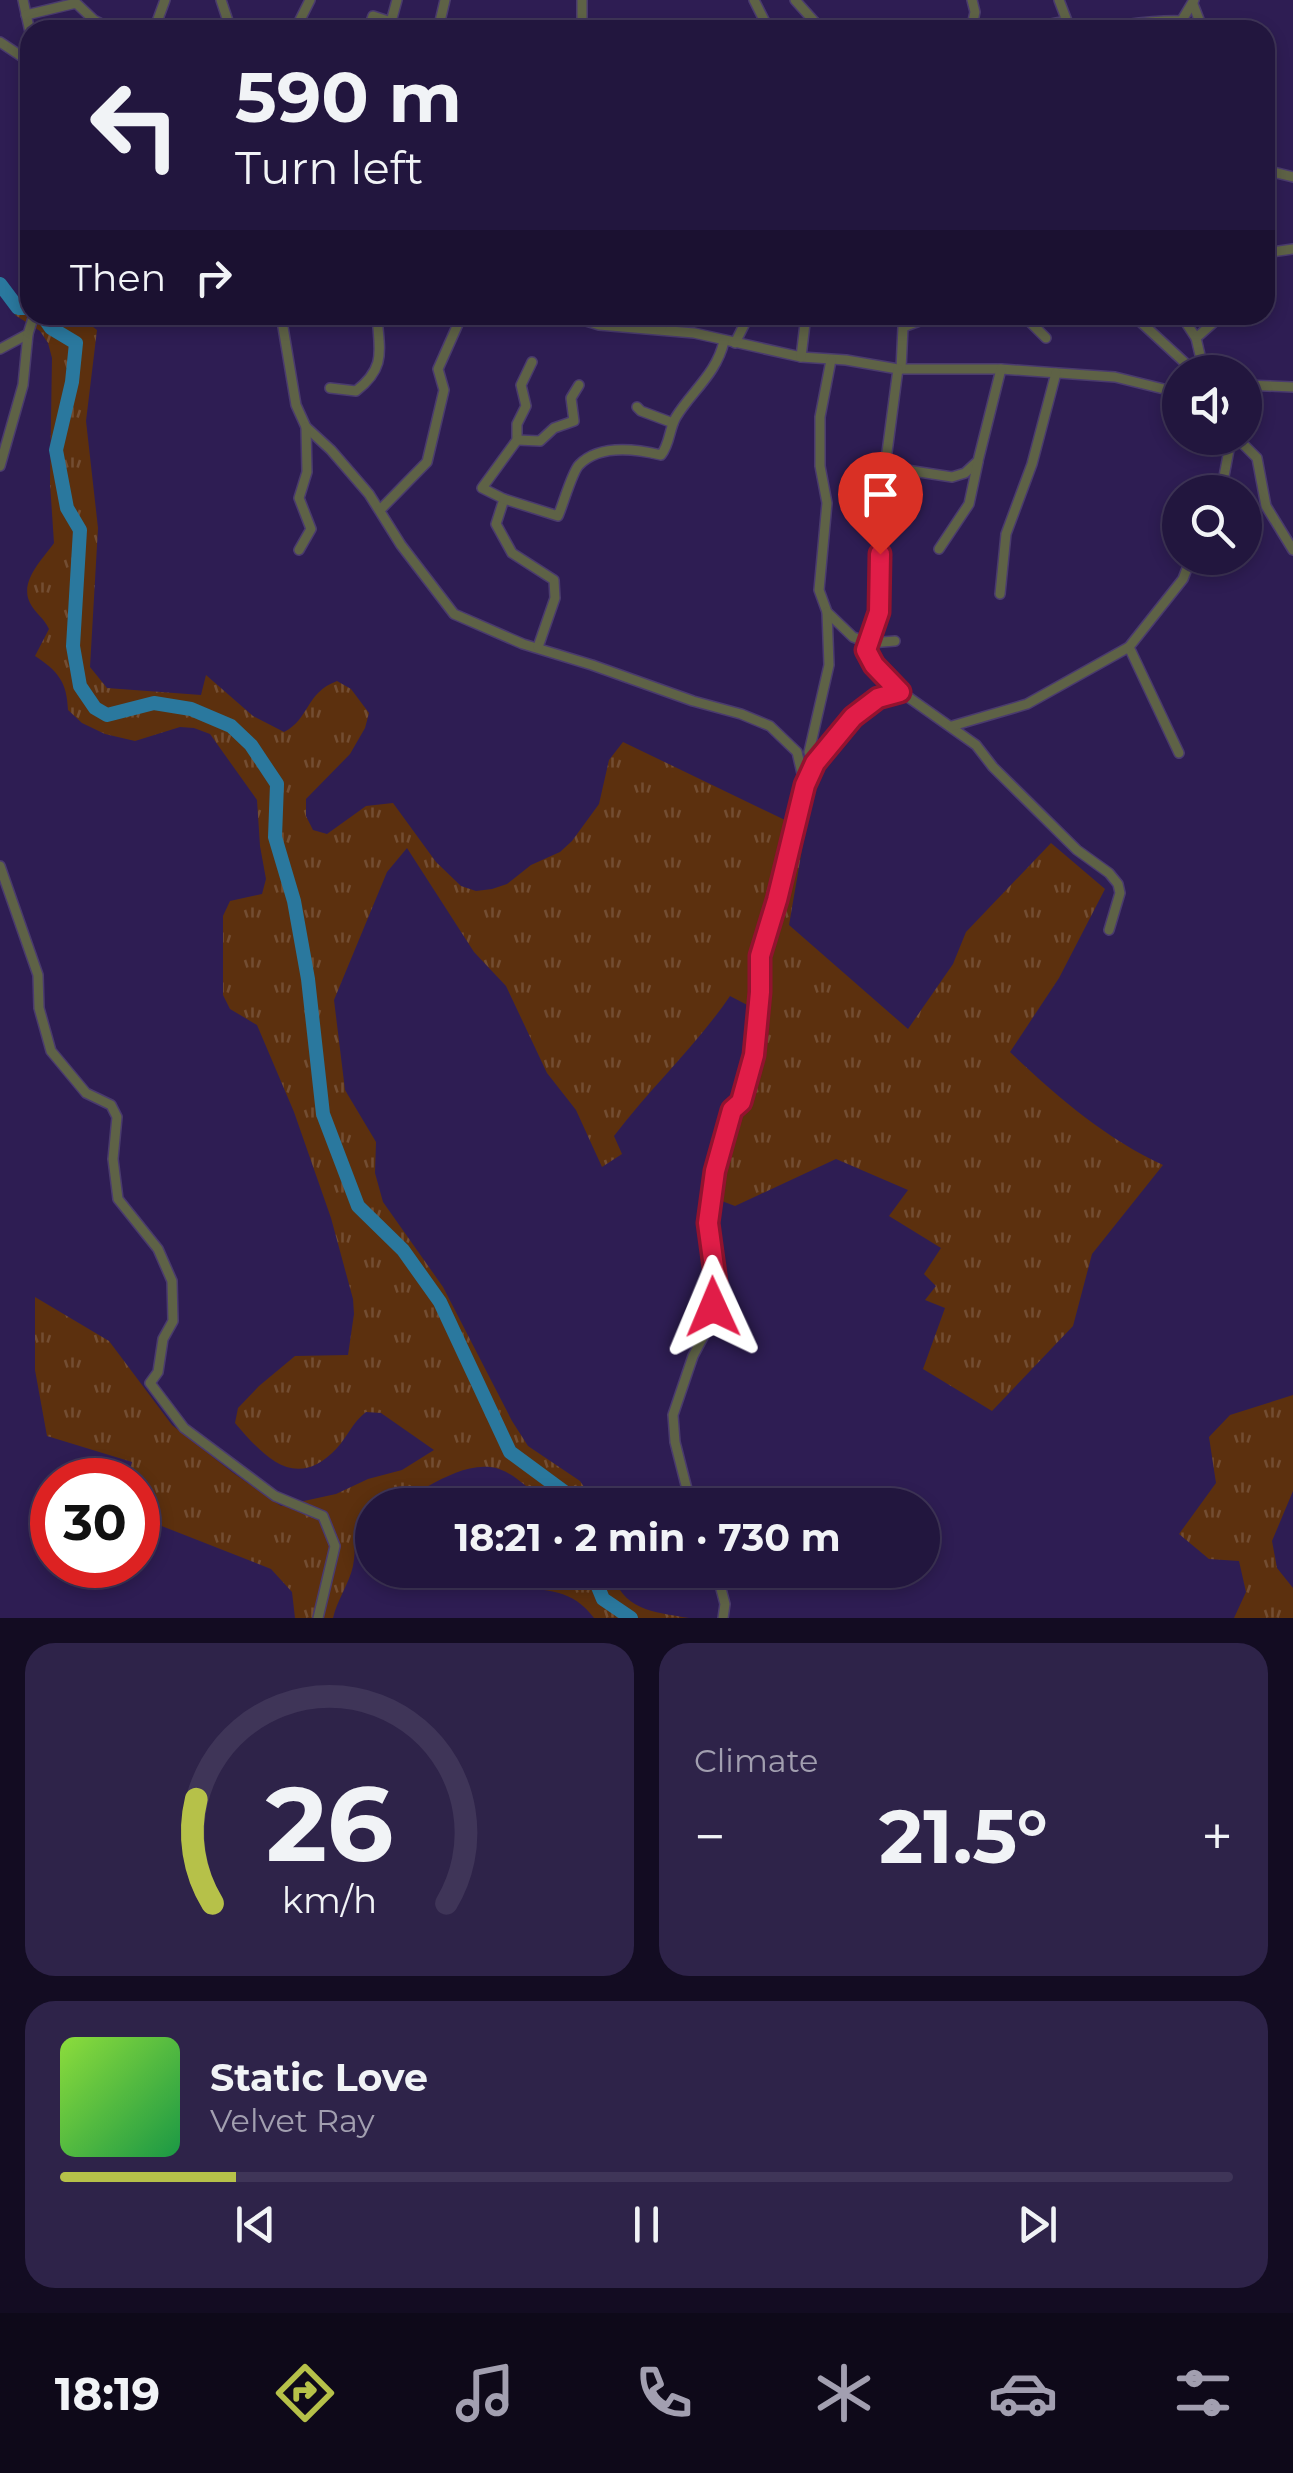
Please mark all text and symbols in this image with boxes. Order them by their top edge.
text: 590 m [235,54,462,140]
icon: left [70,60,200,190]
text: Turn left [235,140,423,195]
icon: right [186,250,241,305]
text: Then [70,254,166,301]
map controls [1162,355,1262,575]
button: sound [1162,355,1262,455]
pin [838,452,923,555]
icon: arrive [853,467,908,522]
button: search [1162,475,1262,575]
position arrow [661,1255,765,1359]
speed limit sign: 30 [30,1458,160,1588]
text: 18:21 · 2 min · 730 m [454,1514,841,1561]
text: Climate [694,1741,818,1780]
text: 26 [266,1760,393,1887]
text: 21.5° [879,1790,1048,1882]
text: − [694,1803,726,1870]
text: + [1201,1803,1233,1870]
text: km/h [282,1878,377,1922]
text: Static Love [210,2054,428,2101]
text: Velvet Ray [210,2101,375,2140]
icon: previous [228,2197,283,2252]
icon: pause [619,2197,674,2252]
icon: next [1010,2197,1065,2252]
icon: directions [270,2358,340,2428]
icon: music [450,2358,520,2428]
icon: phone [629,2358,699,2428]
icon: climate [809,2358,879,2428]
icon: car [988,2358,1058,2428]
icon: filters [1168,2358,1238,2428]
text: 18:19 [55,2366,160,2421]

